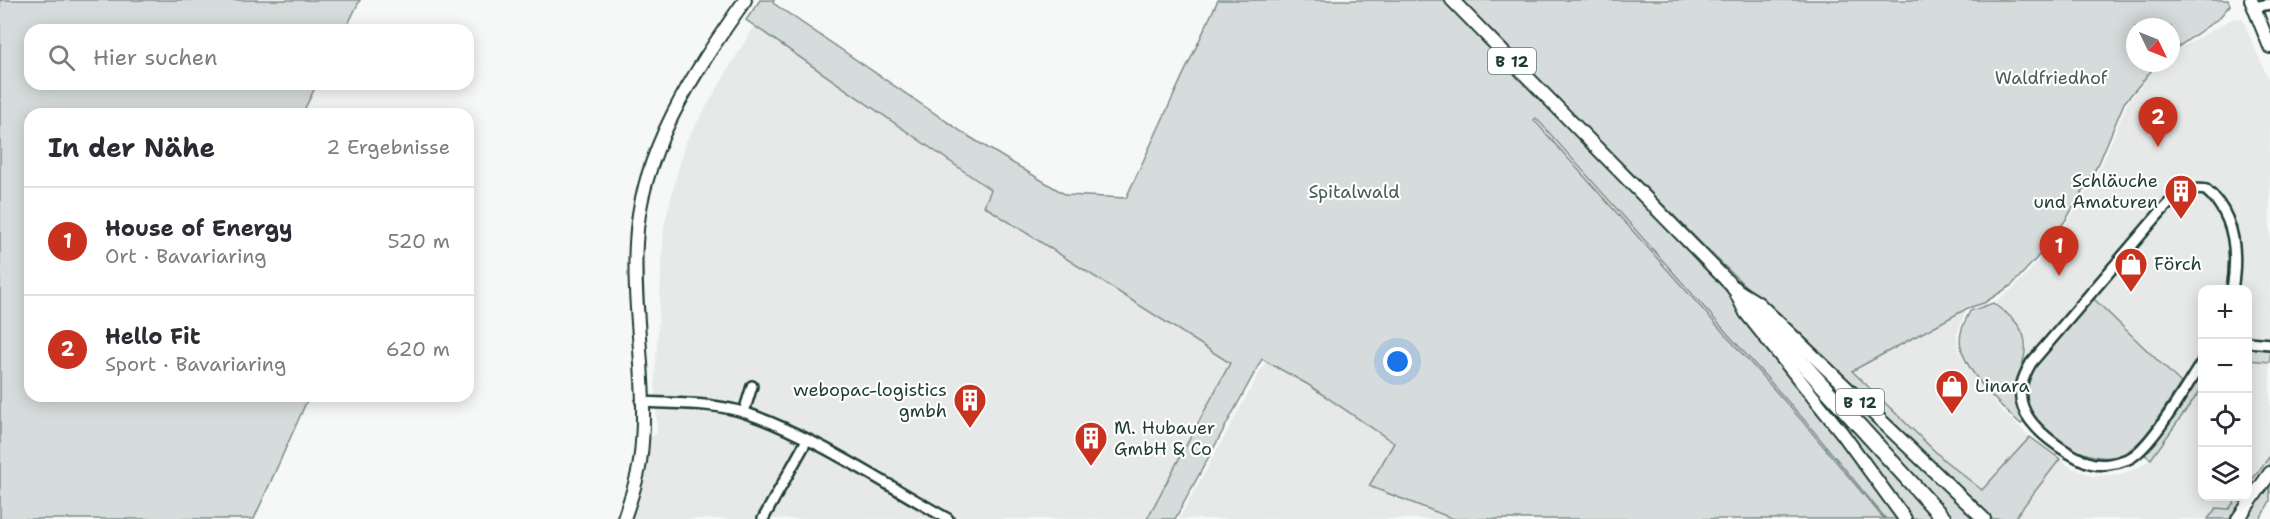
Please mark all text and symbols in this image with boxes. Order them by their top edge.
north arrow [2126,18,2180,72]
search box [24,24,474,90]
icon: search [45,41,78,74]
text: Hier suchen [93,43,218,72]
road number: B 12 [1488,48,1536,74]
park label: Waldfriedhof [1995,66,2108,90]
pin: 2 [2138,98,2178,147]
text: In der Nähe [48,130,215,165]
text: 2 Ergebnisse [326,134,450,160]
place label: Schläuche und Amaturen [2033,169,2158,214]
building icon: Schläuche und Amaturen [2163,173,2199,220]
park label: Spitalwald [1308,180,1400,204]
text: House of Energy [105,214,293,243]
pin: 1 [2040,226,2078,276]
text: 1 [63,228,72,254]
text: 520 m [387,228,450,254]
text: Ort · Bavariaring [105,243,267,269]
shop icon: Förch [2113,246,2149,293]
place label: Förch [2154,252,2202,276]
map controls [2198,285,2252,501]
button: + [2198,285,2252,339]
text: Hello Fit [105,322,200,351]
text: 2 [61,336,75,362]
text: 620 m [386,336,450,362]
button: − [2198,339,2252,393]
your location [1383,347,1412,376]
text: Sport · Bavariaring [105,351,286,377]
shop icon: Linara [1934,368,1970,415]
place label: Linara [1975,374,2030,398]
place label: webopac-logistics gmbh [793,378,947,423]
building icon: webopac-logistics gmbh [952,382,988,429]
road number: B 12 [1836,389,1884,415]
button: locate [2198,393,2252,447]
place label: M. Hubauer GmbH & Co [1114,416,1215,461]
building icon: M. Hubauer GmbH & Co [1073,420,1109,467]
button: layers [2198,447,2252,501]

